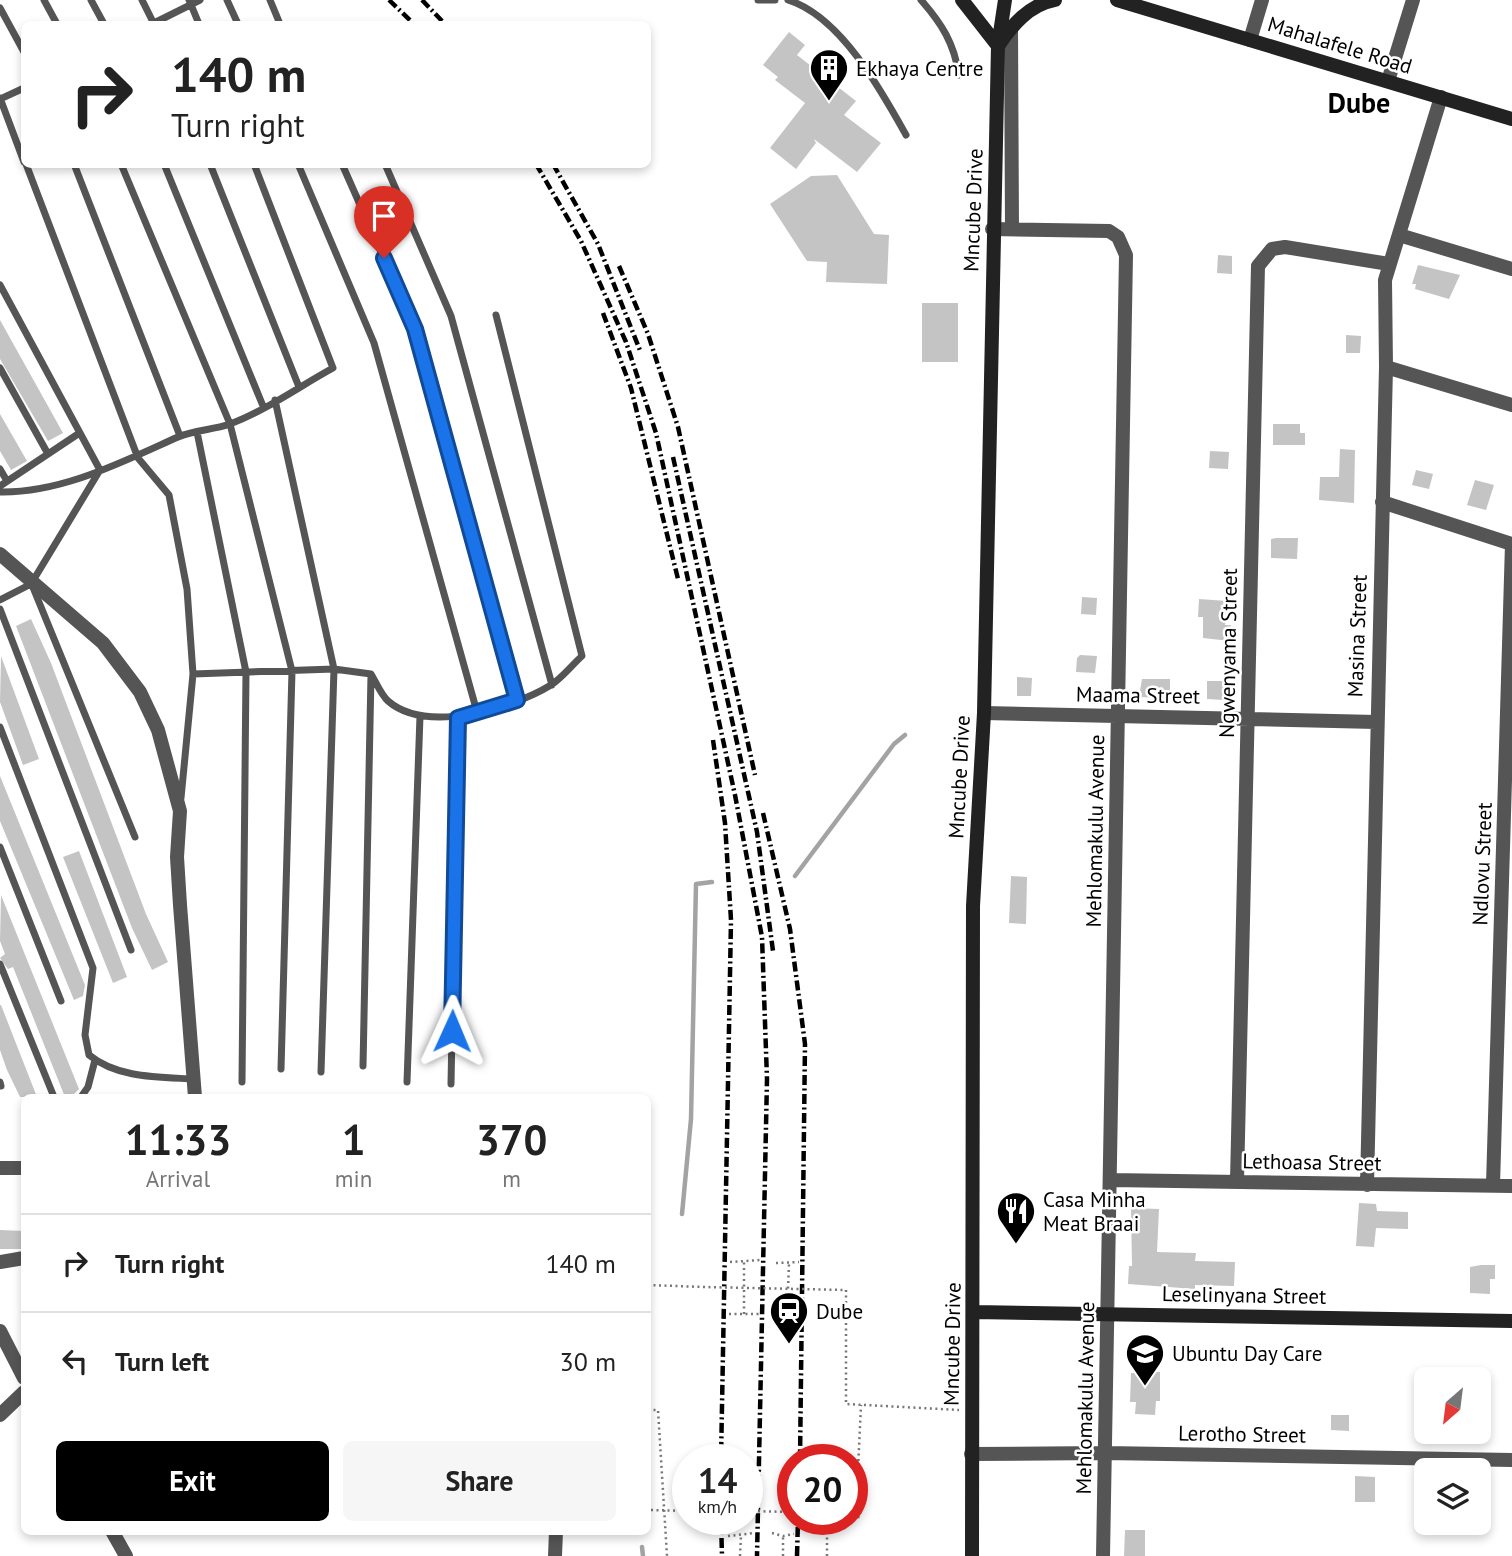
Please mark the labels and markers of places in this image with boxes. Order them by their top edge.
building icon: Ekhaya Centre [808,47,850,102]
place label: Ekhaya Centre [856,55,983,82]
pin [354,186,414,258]
place label: Casa Minha Meat Braai [1043,1186,1146,1237]
restaurant icon: Casa Minha Meat Braai [995,1190,1037,1245]
station icon: Dube [768,1290,810,1345]
place label: Dube [816,1298,863,1325]
school or university icon: Ubuntu Day Care [1124,1332,1166,1387]
place label: Ubuntu Day Care [1172,1340,1323,1367]

